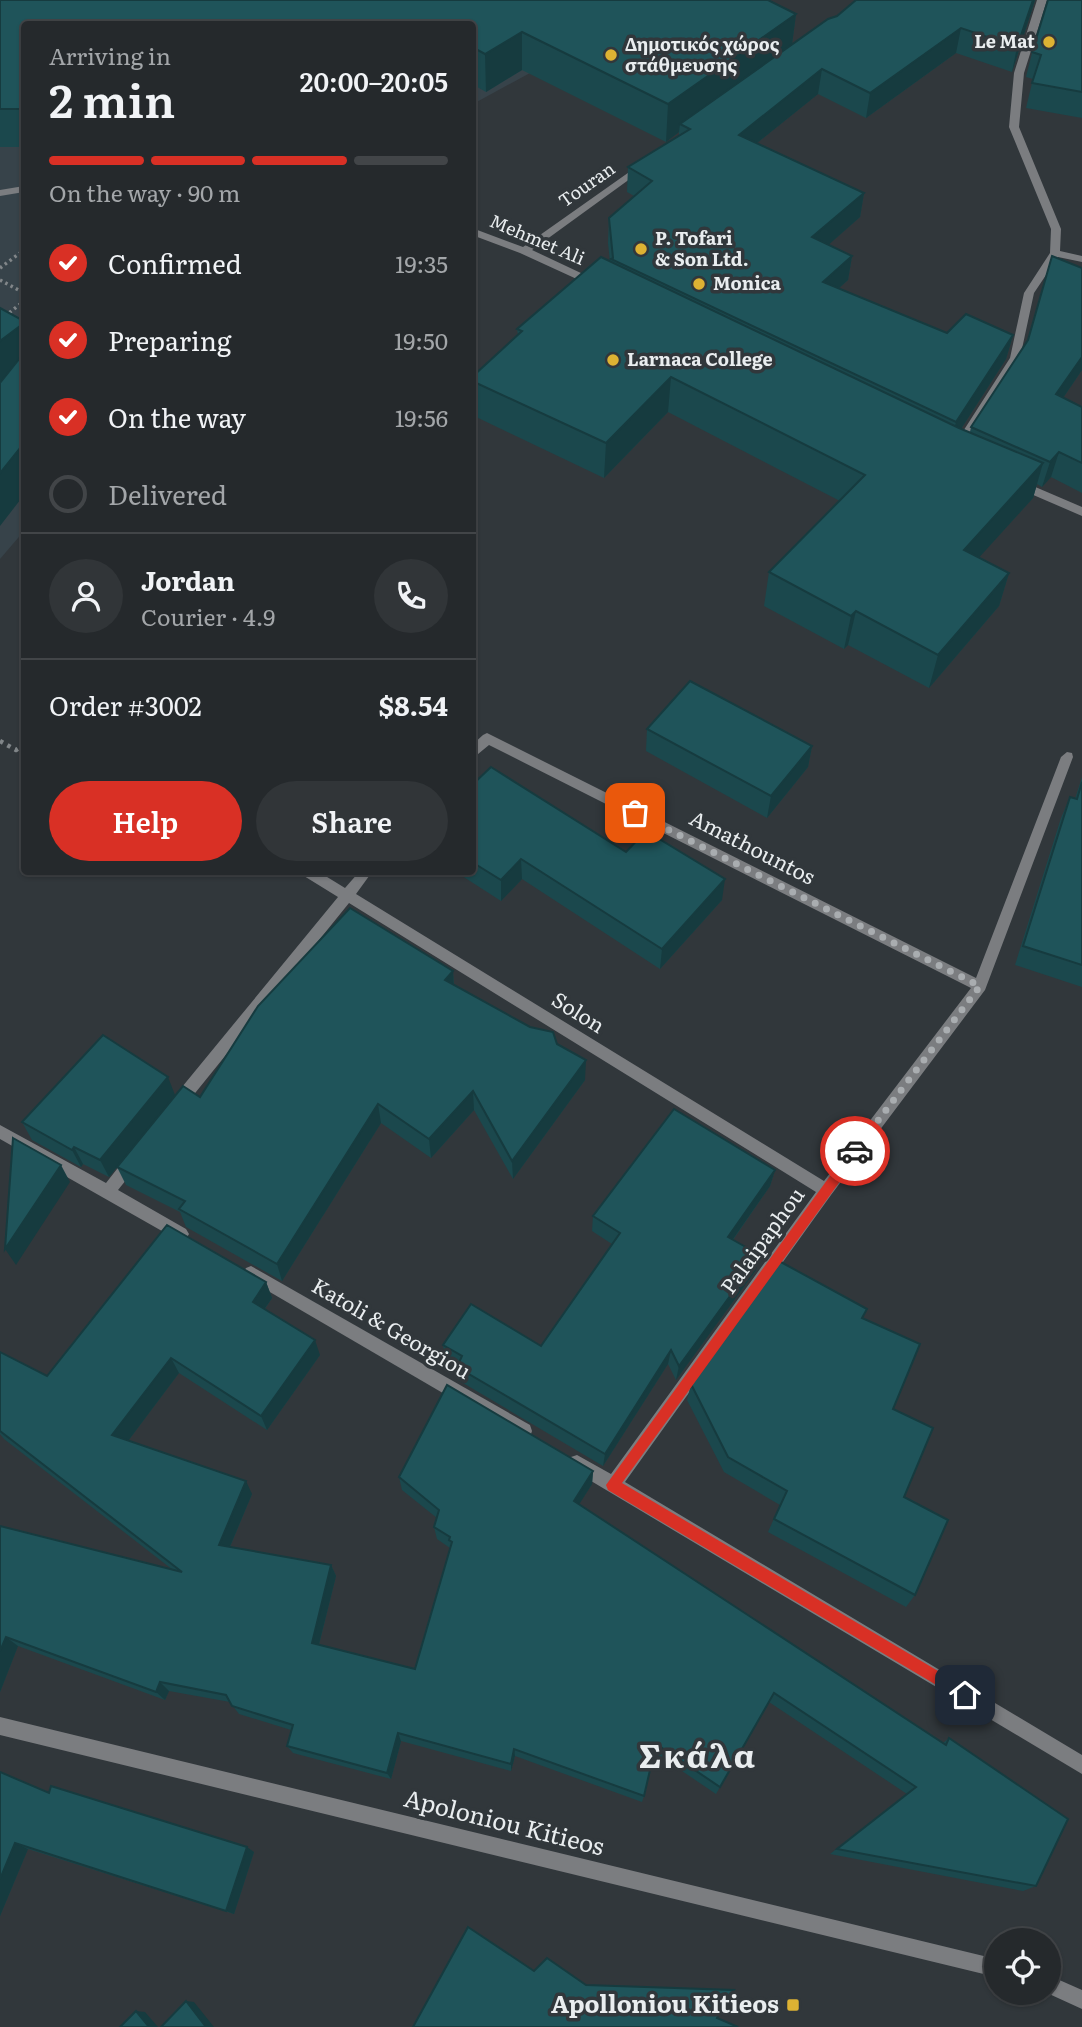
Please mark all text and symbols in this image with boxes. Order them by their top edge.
place label: Le Mat [974,27,1035,54]
place label: Δημοτικός χώρος στάθμευσης [625,30,780,78]
marker: Le Mat [1041,34,1057,50]
text: Arriving in [49,38,171,72]
marker: Δημοτικός χώρος στάθμευσης [603,47,619,63]
text: 20:00–20:05 [300,61,448,100]
text: 2 min [49,64,175,132]
street label: Touran [552,154,620,213]
text: On the way · 90 m [49,175,240,209]
street label: Mehmet Ali [486,206,589,271]
place label: P. Tofari & Son Ltd. [655,224,749,272]
marker: P. Tofari & Son Ltd. [633,241,649,257]
text: Confirmed [108,243,242,282]
icon: check [49,244,87,282]
text: 19:35 [395,246,448,280]
place label: Monica [713,269,781,296]
marker: Monica [691,276,707,292]
text: Preparing [108,320,231,359]
icon: check [49,321,87,359]
text: 19:50 [394,323,448,357]
place label: Larnaca College [627,345,773,372]
marker: Larnaca College [605,352,621,368]
text: On the way [108,397,246,436]
icon: check [49,398,87,436]
text: 19:56 [395,400,448,434]
text: Delivered [108,474,227,513]
button: person [49,559,123,633]
button: phone [374,559,448,633]
text: Jordan [141,560,235,599]
text: Courier · 4.9 [141,599,275,633]
text: Order #3002 [49,685,202,724]
text: $8.54 [379,685,448,724]
button: Help [49,781,242,861]
button: Share [256,781,448,861]
pin [605,783,665,843]
icon: bag [616,794,654,832]
street label: Amathountos [685,801,821,891]
street label: Solon [547,983,612,1039]
courier [820,1116,890,1186]
icon: car [836,1132,874,1170]
street label: Palaipaphou [712,1180,810,1299]
street label: Katoli & Georgiou [307,1269,477,1385]
pin [935,1665,995,1725]
icon: home [946,1676,984,1714]
district label: Σκάλα [639,1729,757,1778]
street label: Apoloniou Kitieos [401,1779,609,1862]
map controls [984,1928,1061,2005]
button: locate [984,1928,1061,2005]
place label: Apolloniou Kitieos [551,1985,779,2020]
marker: Apolloniou Kitieos [785,1997,801,2013]

